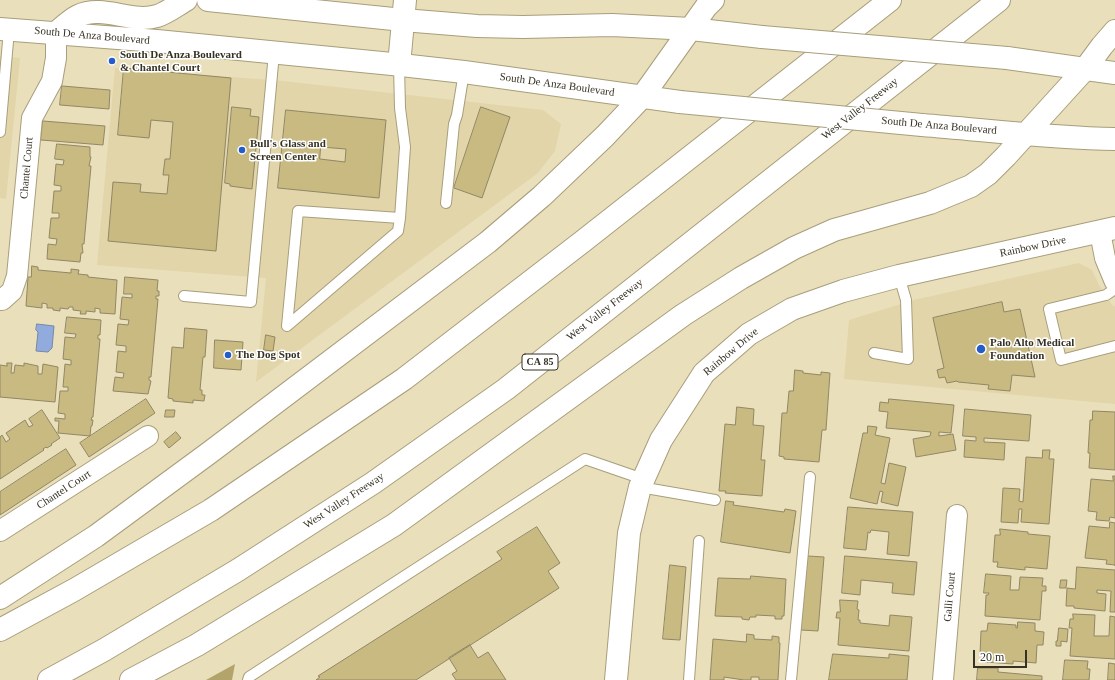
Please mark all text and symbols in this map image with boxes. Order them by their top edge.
street label: South De Anza Boulevard [34,24,150,48]
place label: South De Anza Boulevard & Chantel Court [120,48,242,74]
marker: South De Anza Boulevard & Chantel Court [107,56,117,66]
street label: South De Anza Boulevard [499,70,615,100]
street label: West Valley Freeway [819,75,901,143]
street label: South De Anza Boulevard [881,114,997,138]
street label: Chantel Court [18,137,36,199]
place label: Bull's Glass and Screen Center [250,137,326,163]
marker: Bull's Glass and Screen Center [237,145,247,155]
street label: Rainbow Drive [999,234,1067,260]
street label: West Valley Freeway [564,276,646,344]
street label: Rainbow Drive [701,325,761,379]
place label: Palo Alto Medical Foundation [990,336,1074,362]
marker: Palo Alto Medical Foundation [975,343,987,355]
place label: The Dog Spot [236,348,300,362]
marker: The Dog Spot [223,350,233,360]
road number: CA 85 [522,354,558,370]
street label: Chantel Court [34,468,94,512]
street label: West Valley Freeway [301,470,387,532]
street label: Galli Court [941,572,959,622]
scale bar [975,642,1029,668]
text: 20 m [980,650,1004,664]

